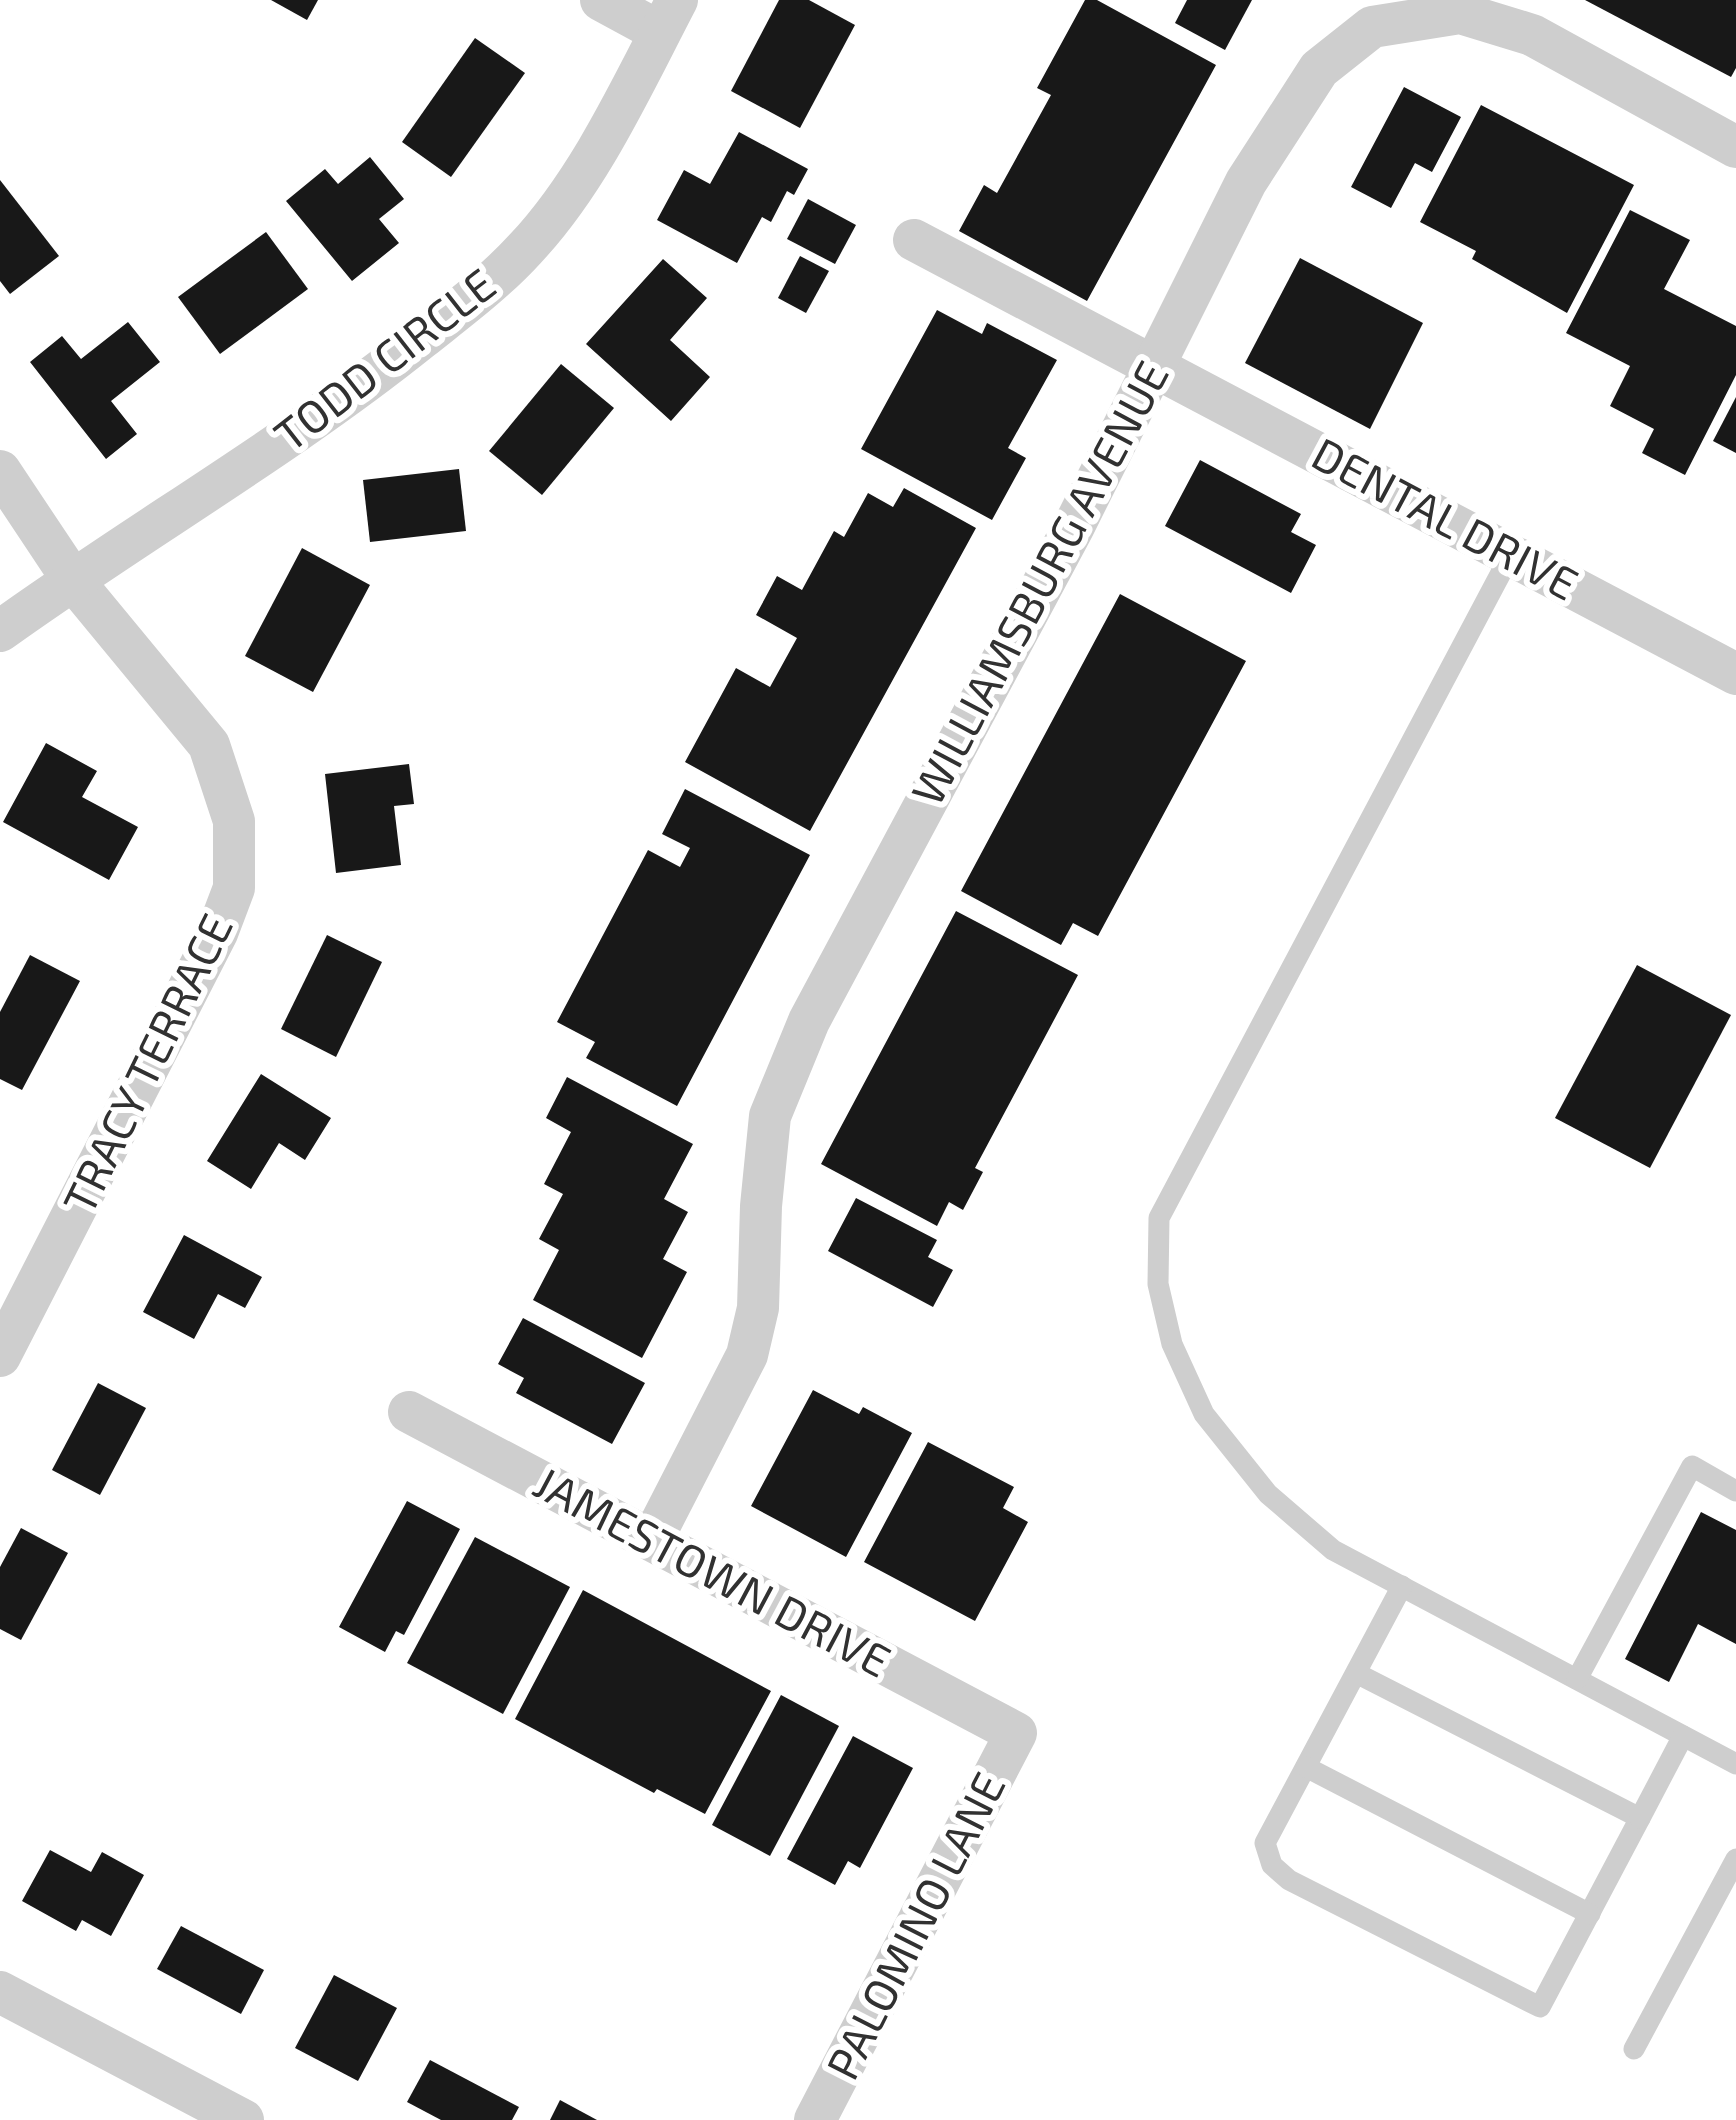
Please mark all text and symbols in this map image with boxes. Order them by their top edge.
street label: TODD CIRCLE [263,256,505,461]
street label: WILLIAMSBURG AVENUE [898,351,1178,813]
street label: DENTAL DRIVE [1304,425,1588,610]
street label: TRACY TERRACE [50,905,242,1222]
street label: JAMESTOWN DRIVE [526,1454,900,1687]
street label: PALOMINO LANE [814,1763,1015,2087]

